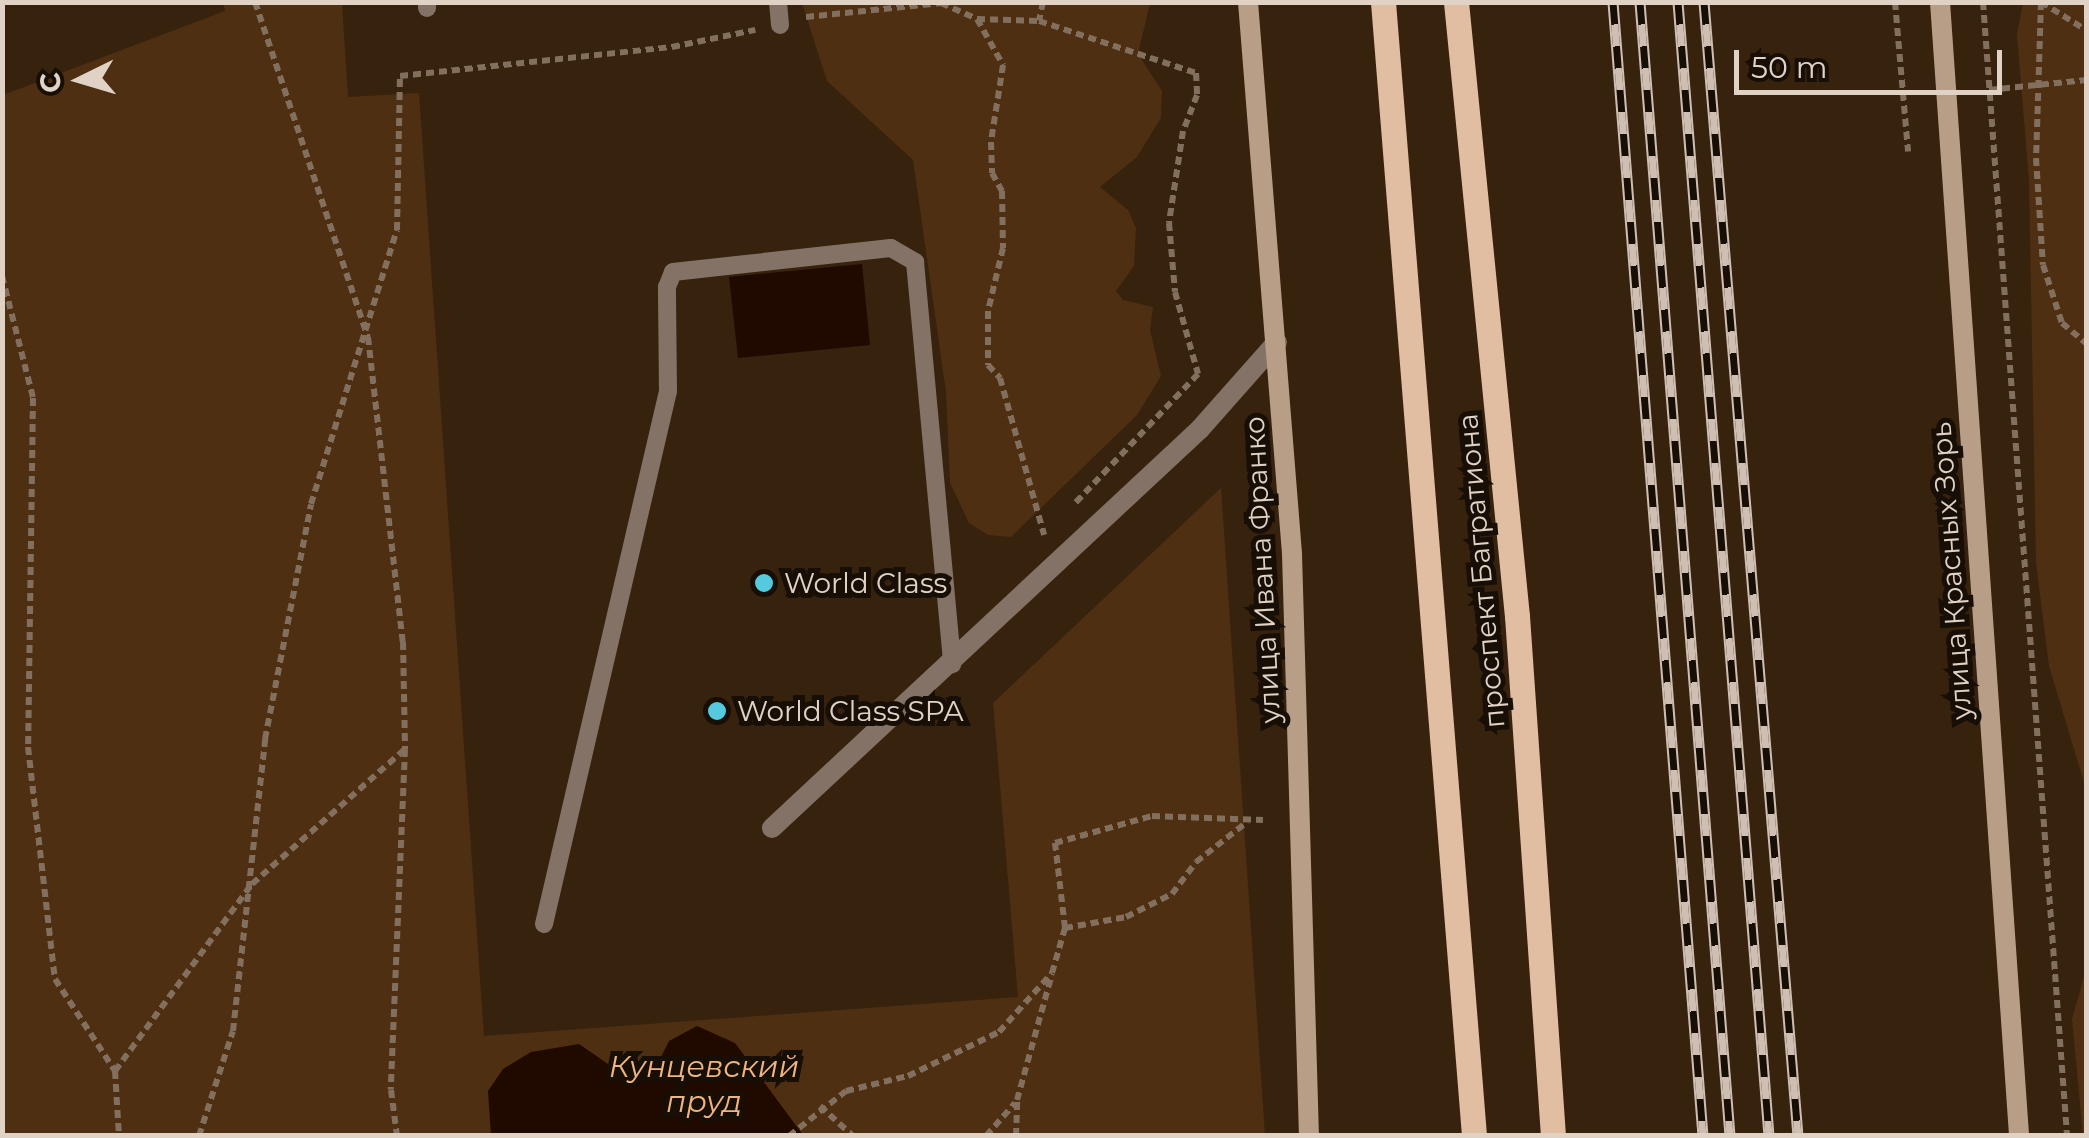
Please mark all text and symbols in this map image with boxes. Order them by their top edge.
north arrow [30,30,130,130]
scale bar [1739,30,2006,92]
text: 50 m [1751,49,1828,86]
text: С [32,71,68,94]
street label: проспект Багратиона [1451,412,1511,730]
street label: улица Ивана Франко [1237,416,1287,724]
street label: улица Красных Зорь [1924,421,1978,721]
place label: World Class [784,566,947,600]
marker: World Class [753,572,775,594]
place label: World Class SPA [737,694,964,728]
marker: World Class SPA [706,700,728,722]
water label: Кунцевский пруд [609,1049,799,1120]

